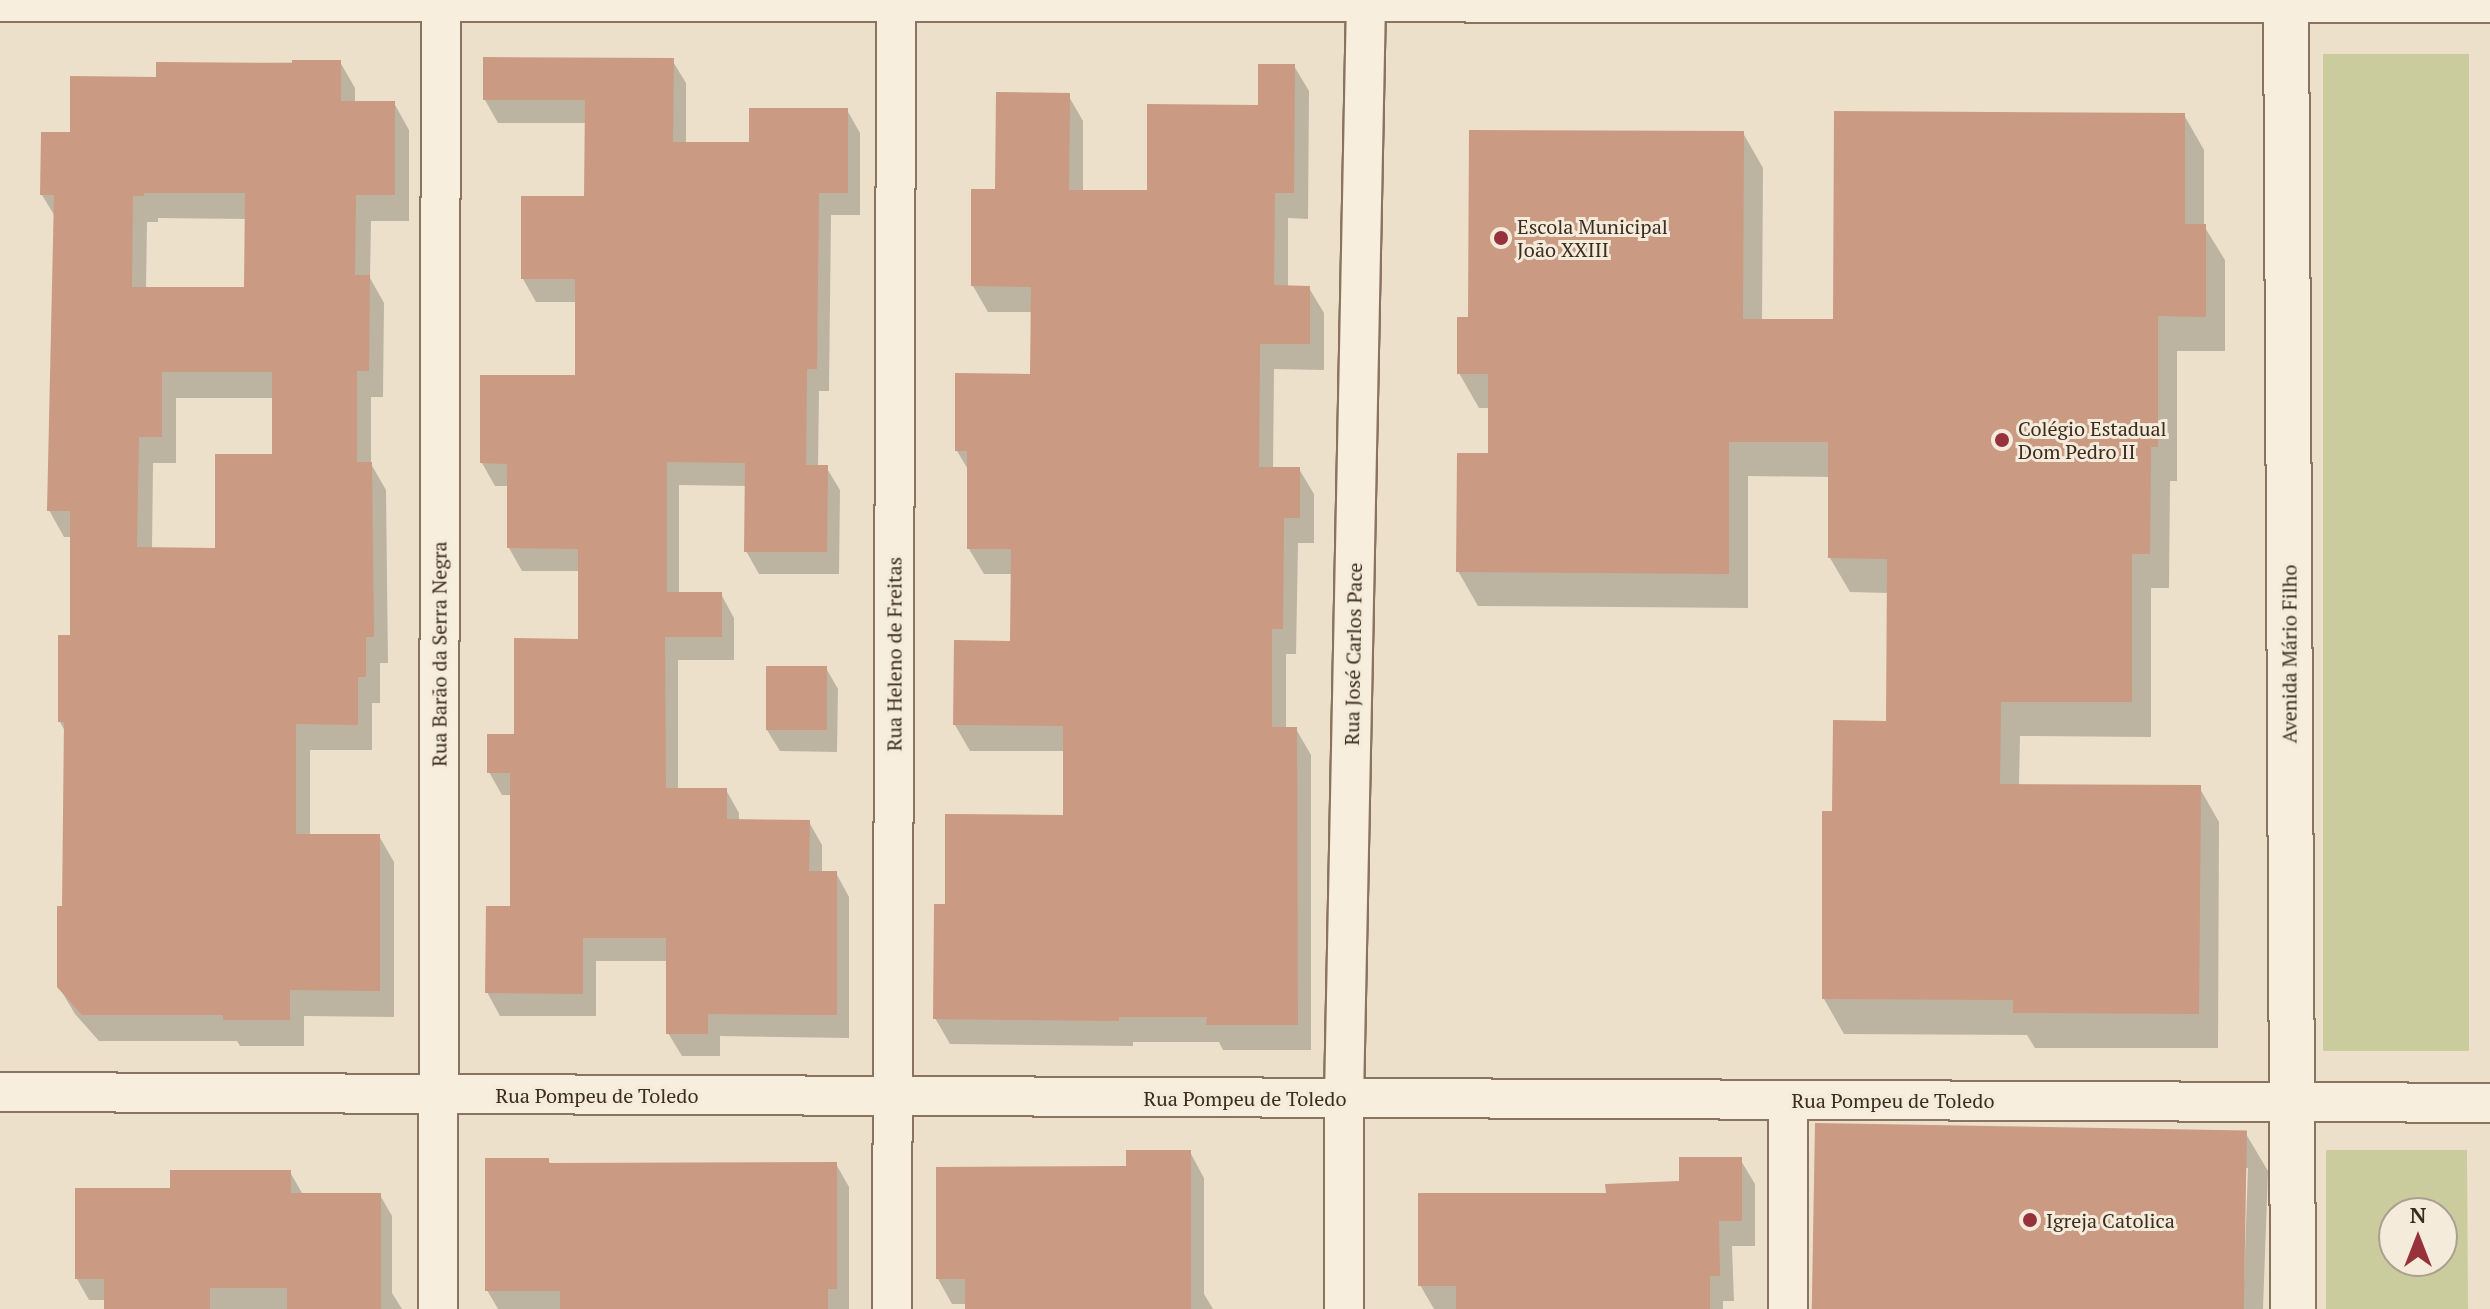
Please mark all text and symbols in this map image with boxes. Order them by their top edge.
place label: Escola Municipal João XXIII [1517,214,1668,261]
marker: Escola Municipal João XXIII [1492,229,1510,247]
place label: Colégio Estadual Dom Pedro II [2018,416,2167,463]
marker: Colégio Estadual Dom Pedro II [1993,431,2011,449]
street label: Rua Barão da Serra Negra [427,541,451,767]
street label: Rua Heleno de Freitas [882,557,906,751]
street label: Rua José Carlos Pace [1339,562,1367,746]
street label: Avenida Mário Filho [2277,565,2301,743]
street label: Rua Pompeu de Toledo [496,1083,698,1107]
street label: Rua Pompeu de Toledo [1144,1086,1346,1110]
street label: Rua Pompeu de Toledo [1792,1088,1994,1112]
north arrow [2378,1197,2458,1277]
text: N [2410,1200,2426,1229]
place label: Igreja Catolica [2046,1208,2175,1232]
marker: Igreja Catolica [2021,1211,2039,1229]

